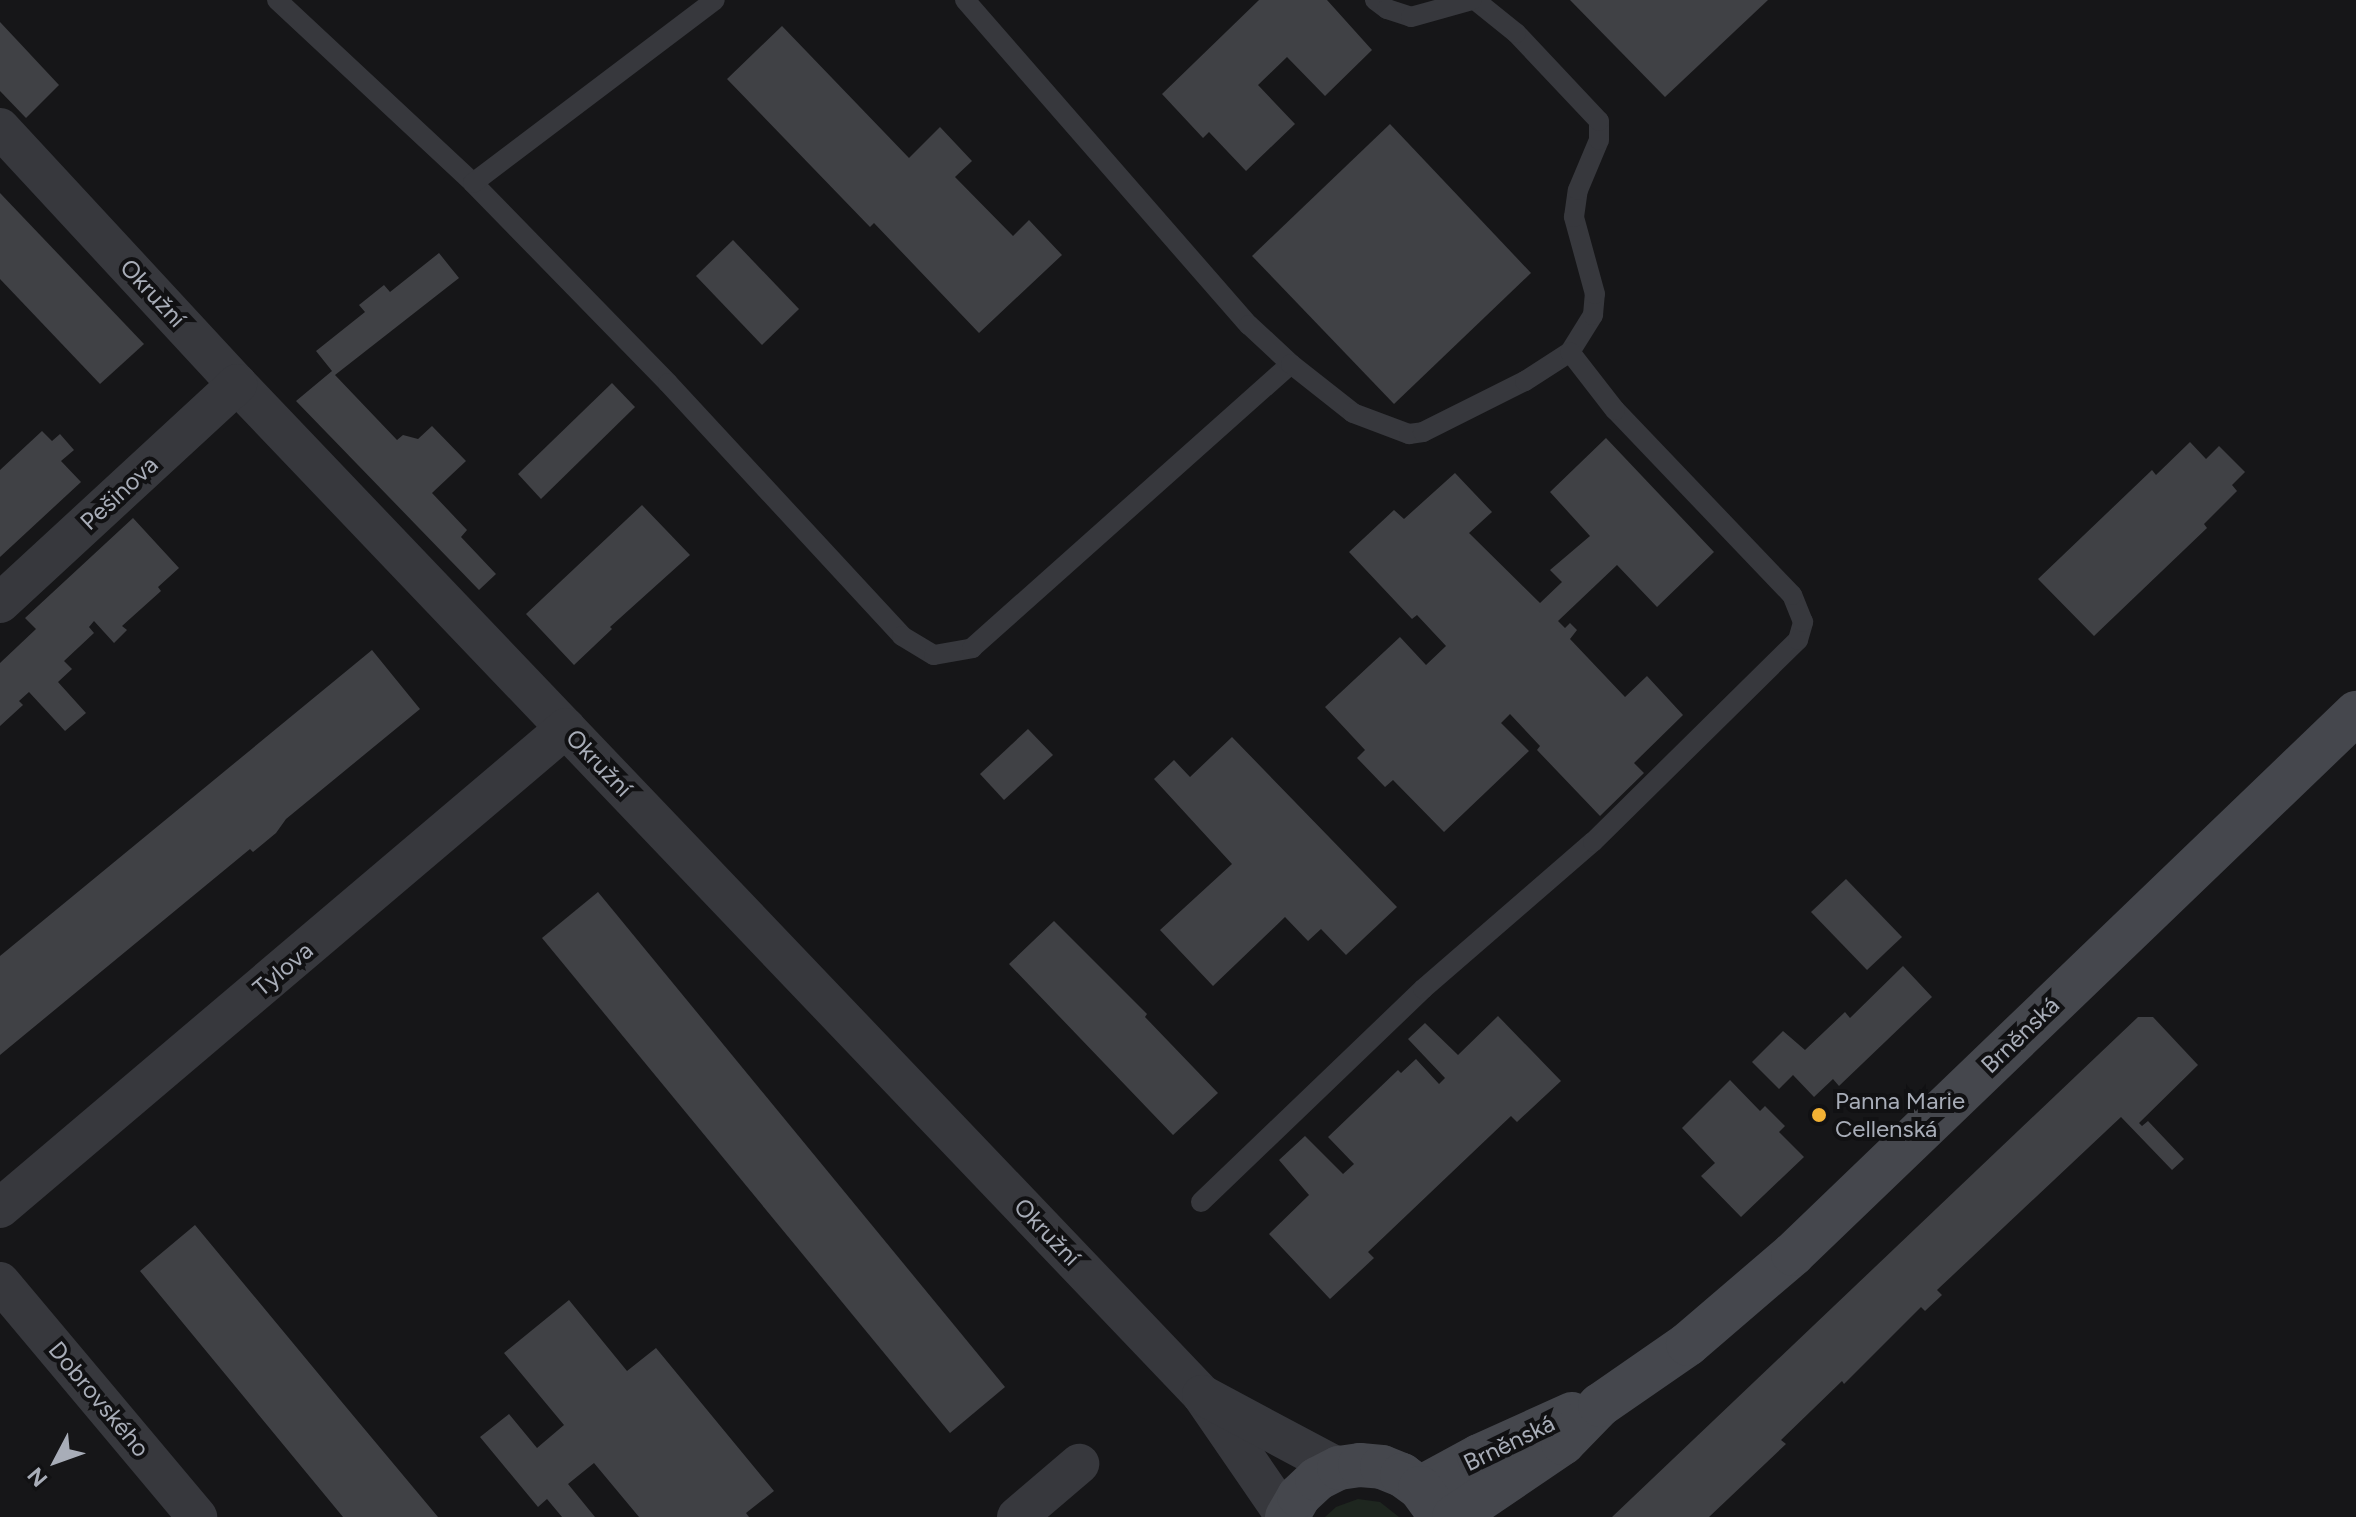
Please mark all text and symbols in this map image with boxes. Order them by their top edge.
street label: Okružní [114,253,192,333]
street label: Pešinova [74,450,164,536]
street label: Okružní [560,723,638,803]
street label: Tylova [247,936,319,1002]
street label: Brněnská [1975,991,2065,1079]
place label: Panna Marie Cellenská [1835,1087,1965,1143]
marker: Panna Marie Cellenská [1810,1106,1828,1124]
street label: Okružní [1008,1192,1086,1272]
street label: Dobrovského [42,1335,156,1463]
street label: Brněnská [1459,1409,1559,1477]
north arrow [16,1421,96,1501]
text: N [22,1462,53,1492]

